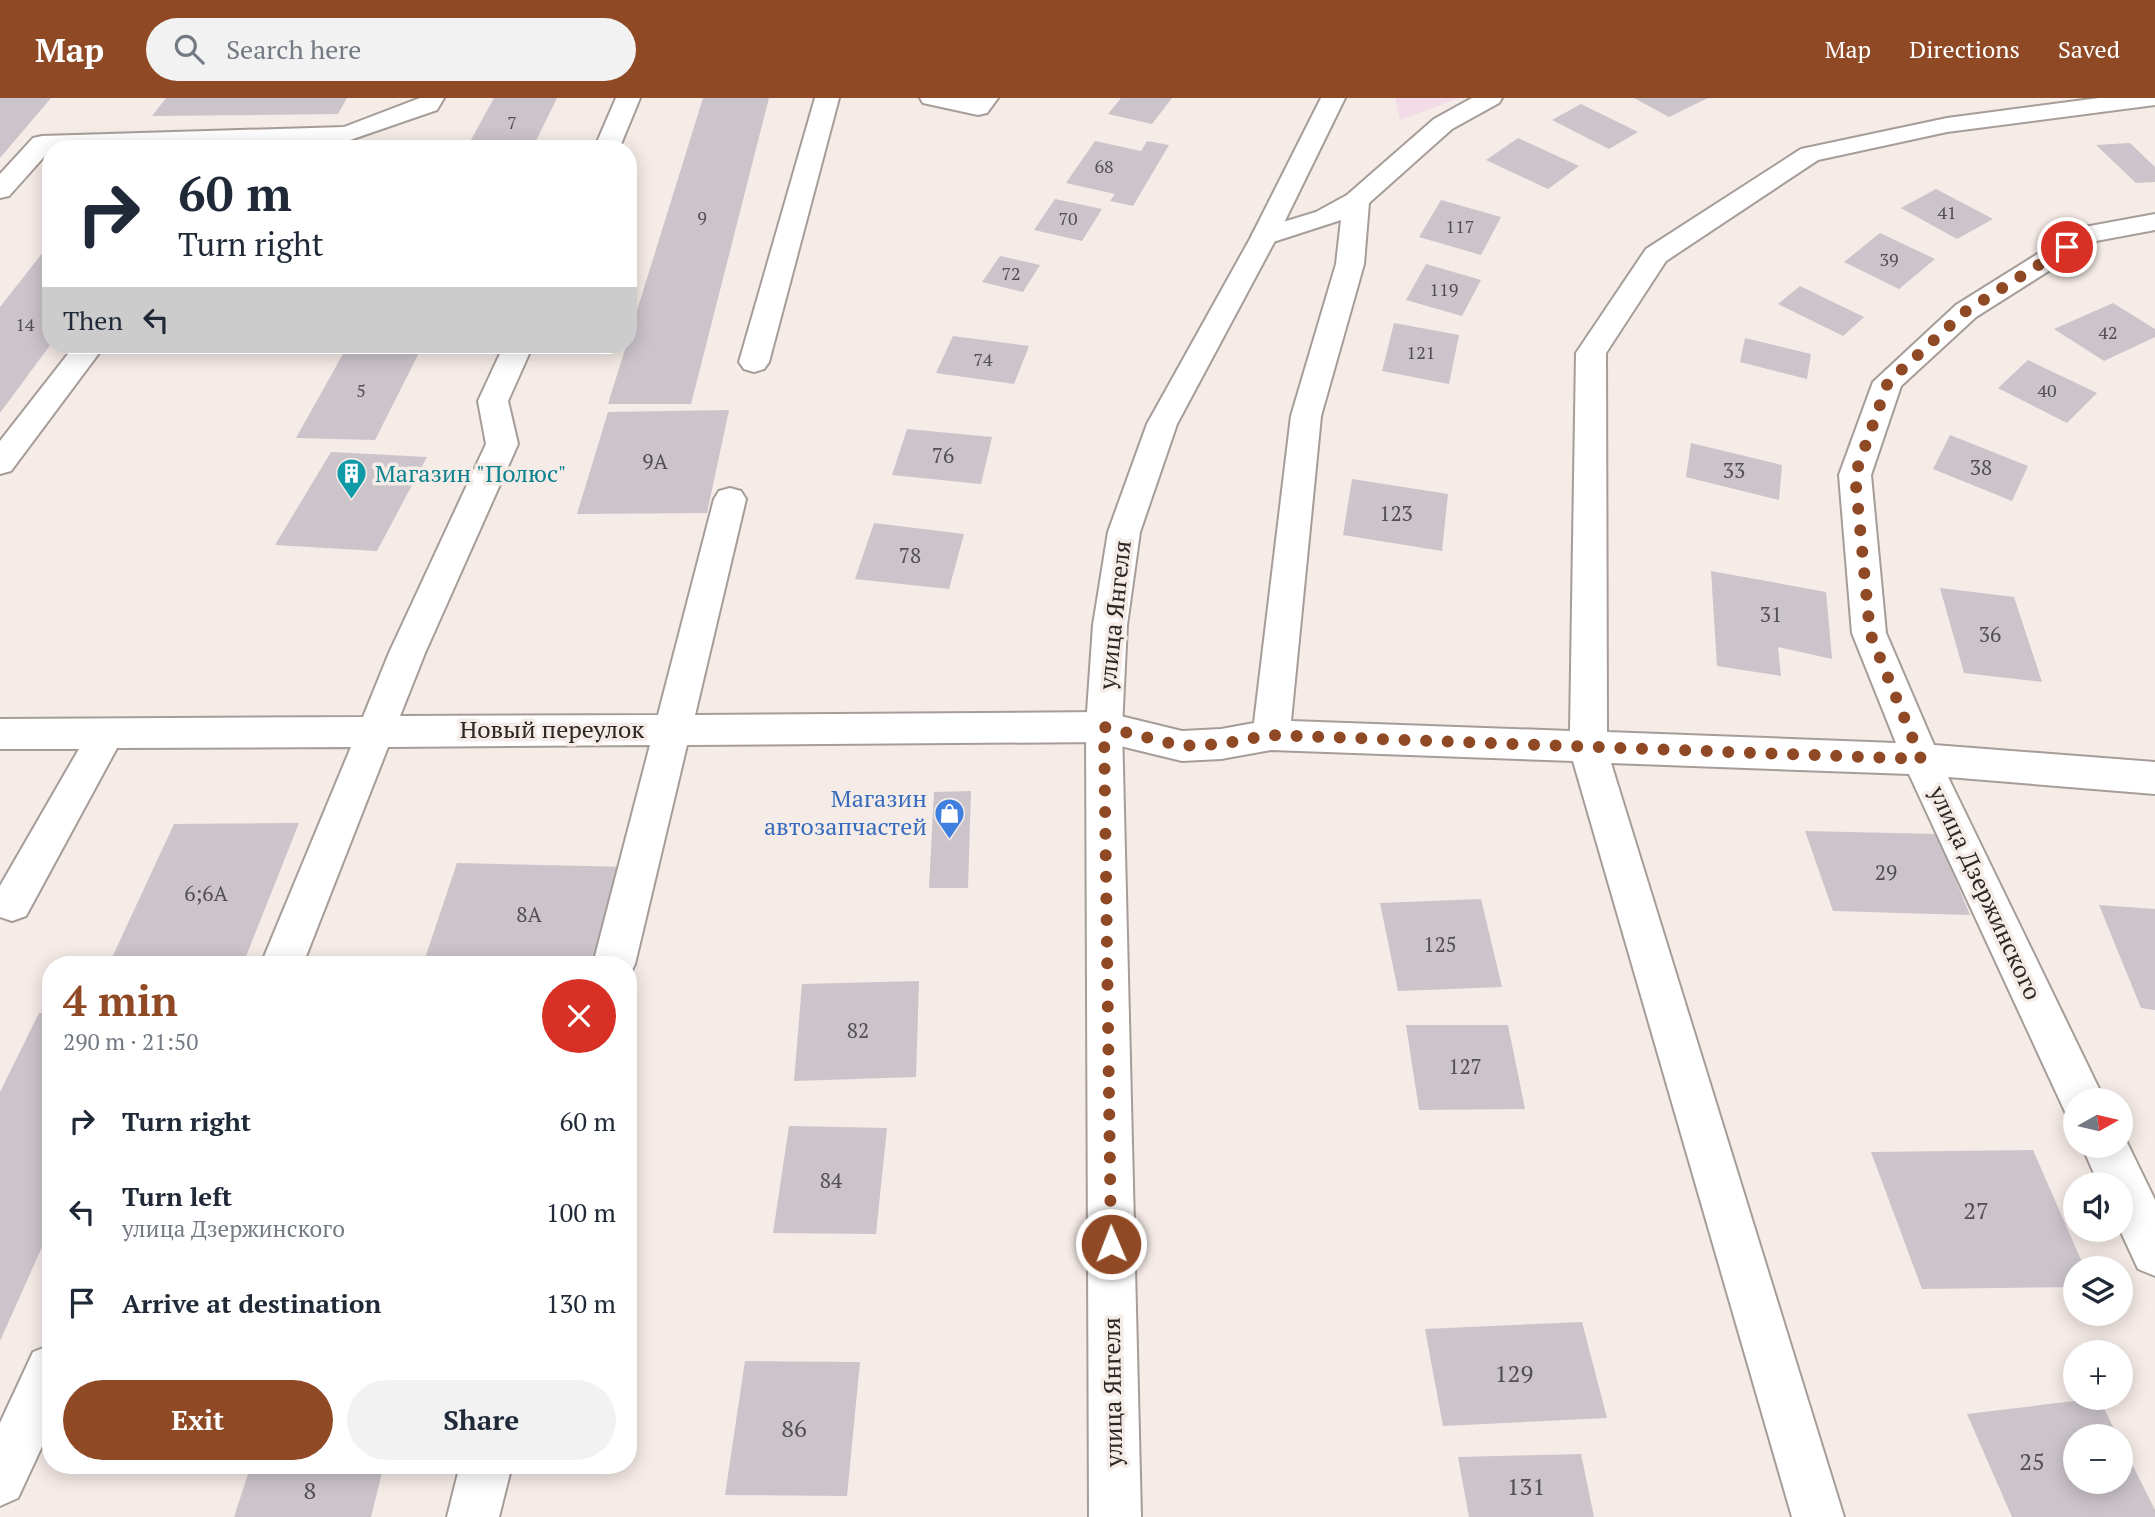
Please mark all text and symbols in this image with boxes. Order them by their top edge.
search box [146,18,636,81]
text: Map [35,28,104,71]
icon: search [170,30,208,68]
text: Search here [226,32,361,66]
text: Map [1825,33,1871,65]
text: Directions [1909,33,2020,65]
text: Saved [2058,33,2120,65]
house number: 7 [507,110,517,134]
house number: 68 [1094,154,1114,178]
text: 60 m [178,160,292,225]
icon: right [63,168,154,259]
house number: 41 [1937,200,1957,224]
house number: 9 [697,205,707,229]
house number: 70 [1058,206,1078,230]
house number: 117 [1446,214,1474,238]
pin [2037,217,2097,277]
text: Turn right [178,223,324,265]
icon: arrive [2048,228,2086,266]
house number: 39 [1879,247,1899,271]
house number: 72 [1001,261,1021,285]
house number: 119 [1430,277,1458,301]
icon: left [137,301,175,339]
text: Then [63,303,123,337]
house number: 14 [15,312,35,336]
house number: 42 [2098,320,2118,344]
house number: 121 [1407,340,1435,364]
house number: 74 [973,347,993,371]
house number: 5 [356,378,366,402]
house number: 40 [2037,378,2057,402]
house number: 76 [932,441,954,469]
house number: 9А [642,447,668,475]
house number: 38 [1970,453,1992,481]
house number: 33 [1723,456,1745,484]
building icon: Магазин "Полюс" [335,457,369,501]
place label: Магазин "Полюс" [375,457,567,489]
house number: 123 [1379,499,1413,527]
street label: улица Янгеля [1090,539,1138,692]
house number: 78 [899,541,921,569]
house number: 31 [1760,600,1782,628]
house number: 36 [1979,620,2001,648]
street label: Новый переулок [460,713,644,745]
street label: улица Дзержинского [1922,780,2050,1005]
place label: Магазин автозапчастей [764,782,927,842]
shop icon: Магазин автозапчастей [933,796,967,840]
house number: 29 [1875,858,1897,886]
house number: 6;6А [184,879,229,907]
house number: 8А [516,900,542,928]
house number: 125 [1423,930,1457,958]
text: 4 min [63,972,178,1028]
button: close [542,979,616,1053]
house number: 82 [847,1016,869,1044]
text: 290 m · 21:50 [63,1026,198,1057]
house number: 127 [1448,1052,1482,1080]
north arrow [2063,1088,2133,1158]
map controls [2063,1088,2133,1494]
icon: right [63,1102,101,1140]
text: Turn right [122,1104,251,1138]
text: 60 m [560,1104,616,1138]
house number: 84 [820,1166,843,1194]
button: sound [2063,1172,2133,1242]
text: Turn left [122,1179,232,1213]
icon: left [63,1193,101,1231]
house number: 27 [1963,1194,1989,1226]
text: 100 m [546,1195,616,1229]
position arrow [1074,1207,1148,1281]
text: улица Дзержинского [122,1213,345,1244]
button: layers [2063,1256,2133,1326]
icon: arrive [63,1284,101,1322]
text: Arrive at destination [122,1286,381,1320]
text: 130 m [546,1286,616,1320]
street label: улица Янгеля [1095,1317,1129,1468]
button: + [2063,1340,2133,1410]
house number: 129 [1495,1357,1533,1389]
button: Exit [63,1380,333,1460]
button: Share [347,1380,616,1460]
house number: 86 [781,1412,807,1444]
button: − [2063,1424,2133,1494]
house number: 25 [2019,1445,2045,1477]
house number: 131 [1507,1470,1545,1502]
house number: 8 [304,1474,316,1506]

